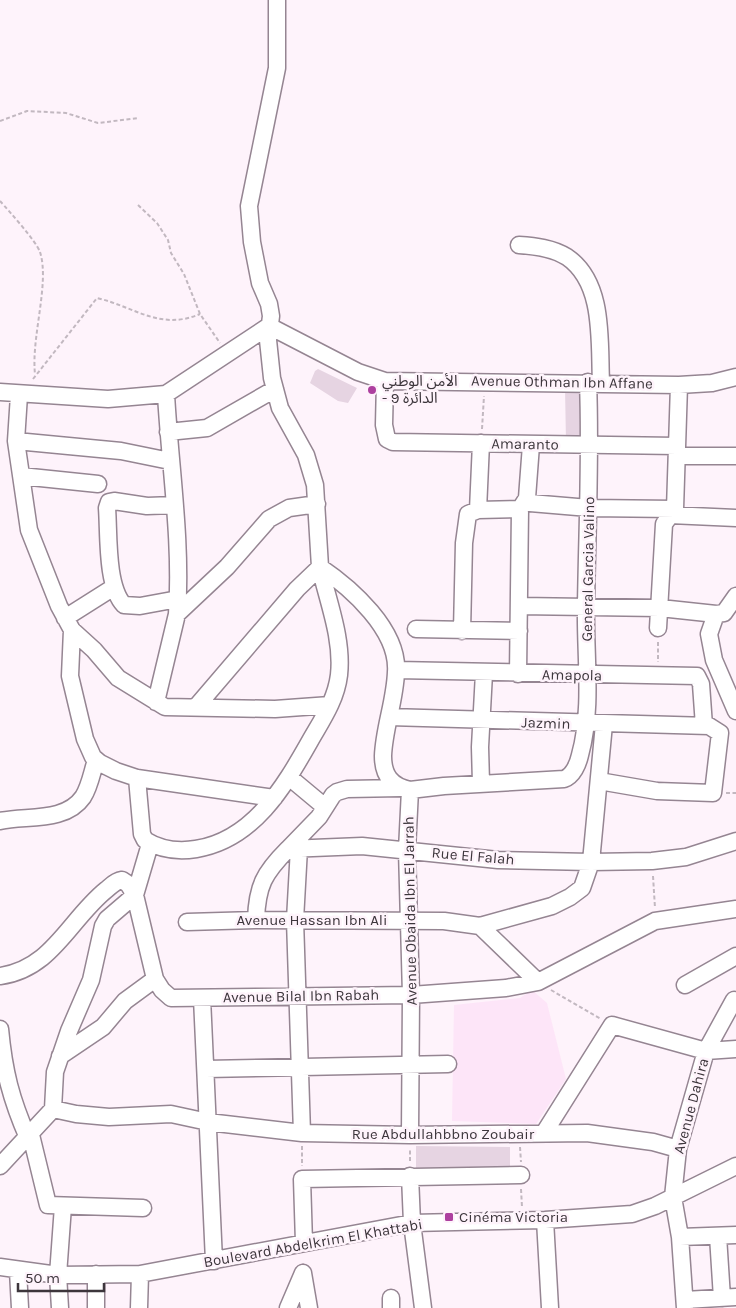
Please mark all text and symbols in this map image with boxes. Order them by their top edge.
street label: Avenue Othman Ibn Affane [471,371,653,393]
place label: الأمن الوطني - الدائرة 9 [382,372,458,407]
marker: الأمن الوطني - الدائرة 9 [366,384,378,396]
street label: Amaranto [491,434,559,454]
street label: General Garcia Valino [578,496,598,642]
street label: Amapola [542,665,602,685]
street label: Jazmin [521,713,571,733]
street label: Avenue Obaida Ibn El Jarrah [399,816,421,1006]
street label: Rue El Falah [431,843,515,869]
street label: Avenue Hassan Ibn Ali [237,911,387,929]
street label: Avenue Bilal Ibn Rabah [223,986,379,1006]
street label: Avenue Dahira [670,1056,712,1156]
street label: Rue Abdullahbbno Zoubair [352,1125,535,1143]
place label: Cinéma Victoria [459,1208,568,1226]
marker: Cinéma Victoria [443,1211,455,1223]
street label: Boulevard Abdelkrim El Khattabi [202,1215,424,1271]
scale bar [18,1260,104,1292]
text: 50 m [25,1269,60,1287]

